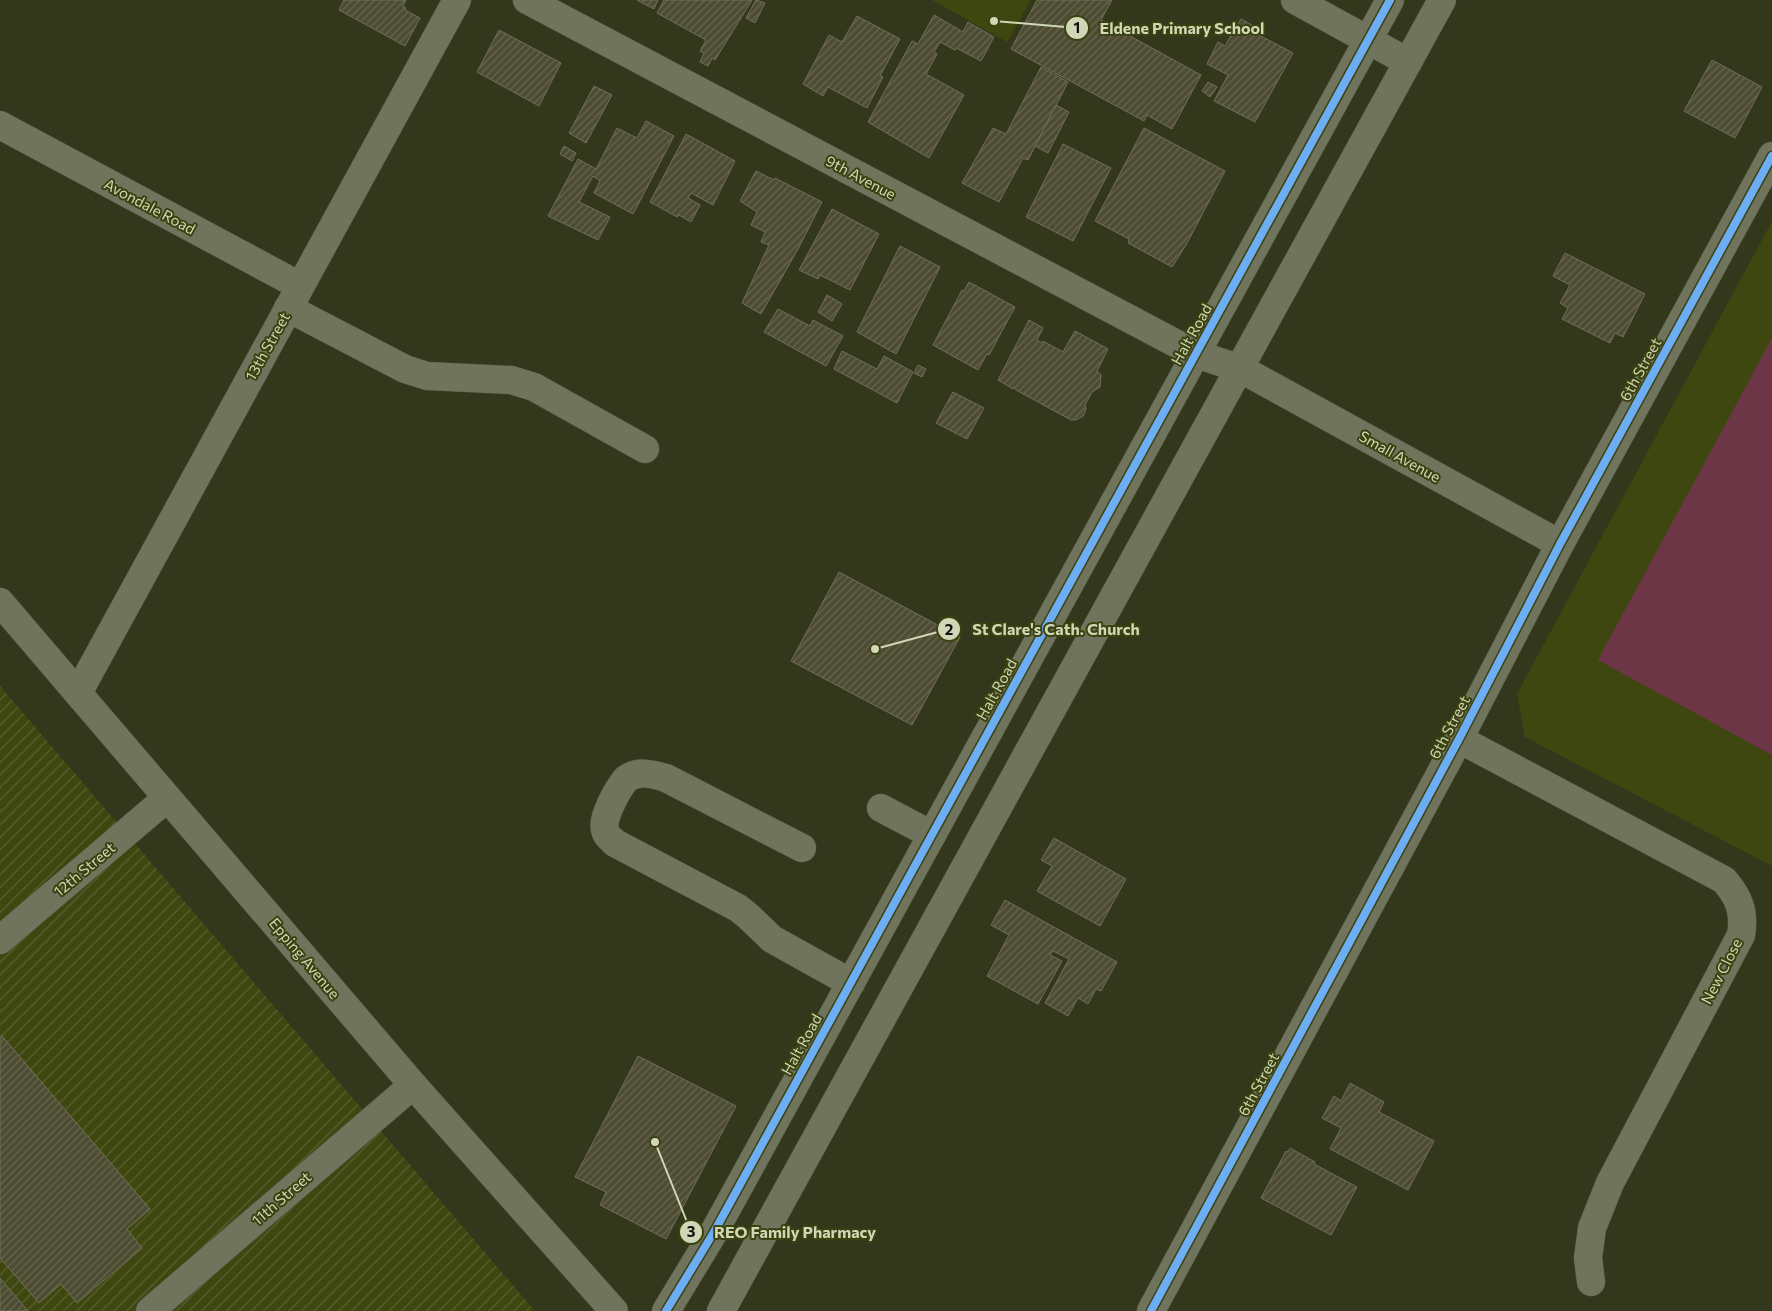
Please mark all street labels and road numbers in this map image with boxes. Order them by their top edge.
street label: 9th Avenue [823,151,899,203]
street label: Avondale Road [101,174,199,238]
street label: Halt Road [1167,300,1215,368]
street label: 13th Street [241,309,293,383]
street label: 6th Street [1615,334,1665,404]
street label: Small Avenue [1356,426,1444,486]
street label: Halt Road [972,655,1020,723]
street label: 6th Street [1425,692,1473,762]
street label: 12th Street [50,838,118,900]
street label: Epping Avenue [266,914,344,1002]
street label: New Close [1697,935,1745,1007]
street label: Halt Road [777,1010,825,1078]
street label: 6th Street [1234,1049,1282,1119]
street label: 11th Street [248,1167,314,1229]

